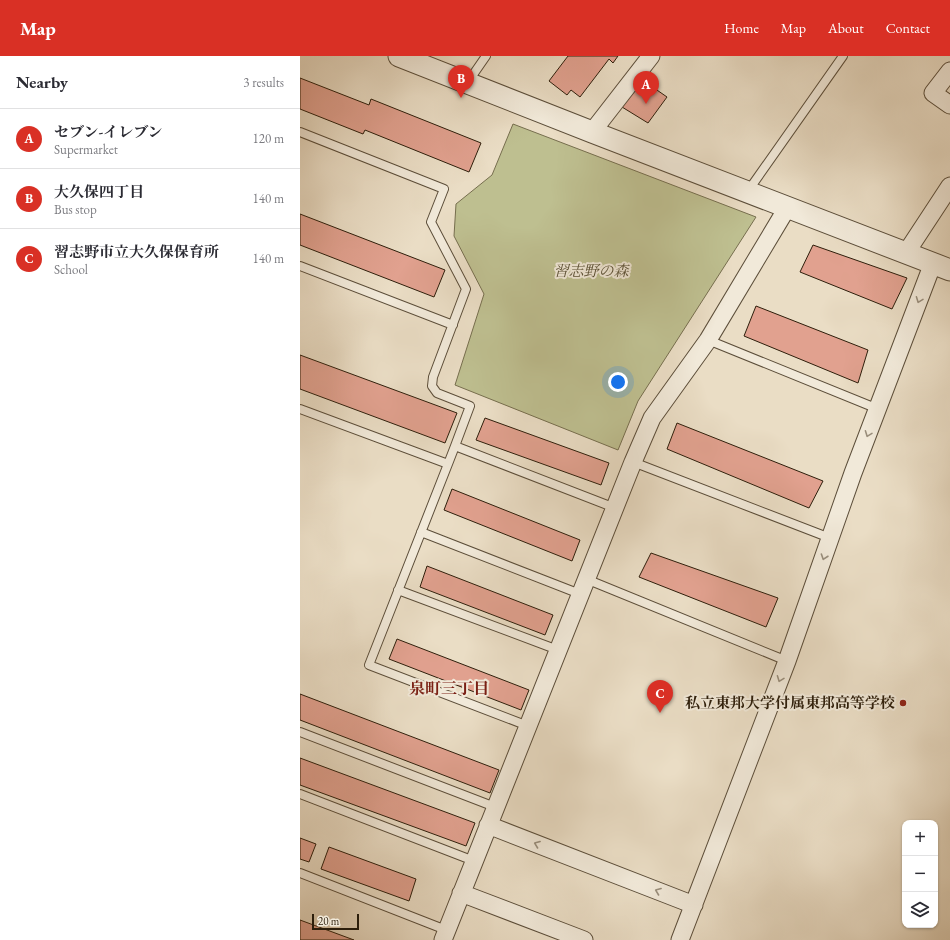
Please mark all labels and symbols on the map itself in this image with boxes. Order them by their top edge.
pin: B [448,65,474,98]
pin: A [633,71,659,104]
park label: 習志野の森 [553,261,630,280]
one-way arrow [916,296,924,303]
your location [608,372,628,392]
one-way arrow [864,431,872,438]
one-way arrow [820,553,828,560]
one-way arrow [777,676,785,683]
district label: 泉町三丁目 [409,678,489,699]
pin: C [647,680,673,713]
place label: 私立東邦大学付属東邦高等学校 [685,693,895,712]
marker: 私立東邦大学付属東邦高等学校 [898,698,908,708]
one-way arrow [533,841,540,849]
one-way arrow [654,887,661,895]
scale bar [312,912,359,931]

